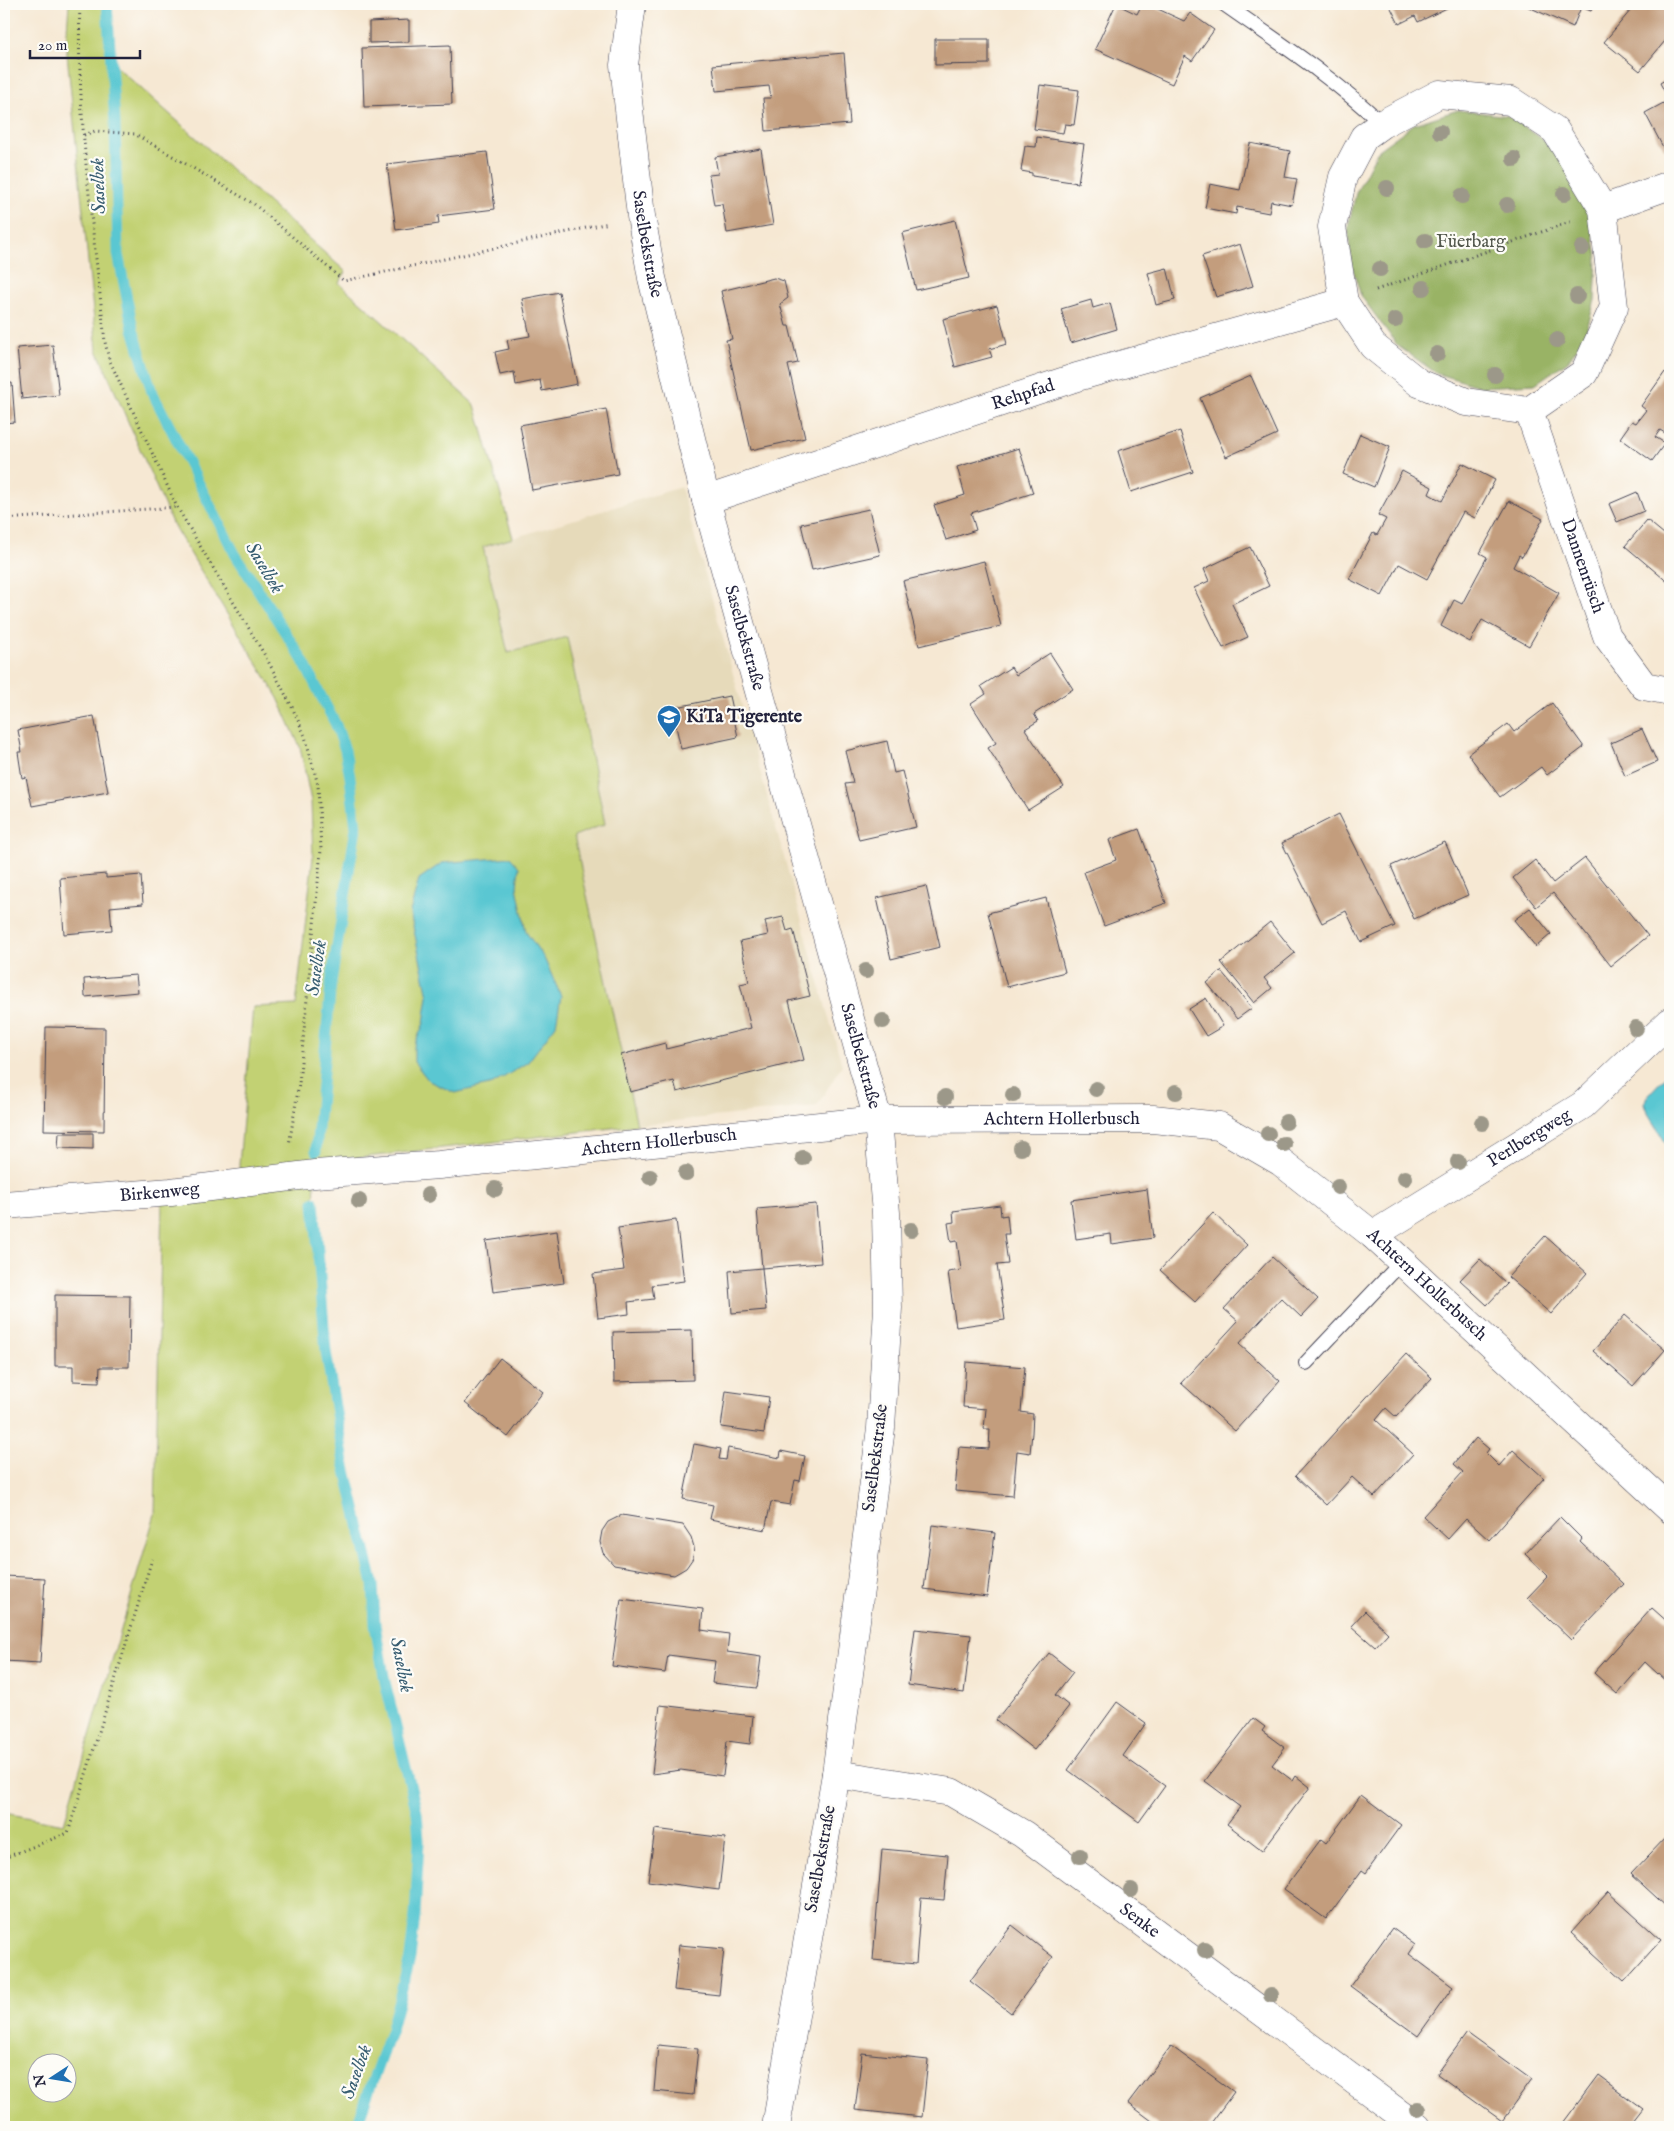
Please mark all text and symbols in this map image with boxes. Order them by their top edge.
scale bar [30,28,140,60]
text: 20 m [38,36,68,55]
water label: Saselbek [86,157,112,214]
street label: Saselbekstraße [627,189,668,300]
park label: Füerbarg [1436,231,1506,254]
street label: Rehpfad [989,374,1058,416]
street label: Dannenrüsch [1556,515,1610,617]
water label: Saselbek [239,538,289,598]
street label: Saselbekstraße [719,583,770,693]
school or university icon: KiTa Tigerente [656,704,682,738]
place label: KiTa Tigerente [686,706,803,729]
water label: Saselbek [301,938,333,997]
street label: Saselbekstraße [835,1001,886,1111]
street label: Perlbergweg [1483,1103,1576,1173]
street label: Achtern Hollerbusch [983,1108,1140,1131]
street label: Achtern Hollerbusch [579,1123,738,1162]
street label: Birkenweg [119,1177,201,1207]
street label: Achtern Hollerbusch [1361,1223,1492,1346]
street label: Saselbekstraße [858,1403,894,1513]
water label: Saselbek [384,1635,418,1695]
street label: Saselbekstraße [800,1804,842,1914]
street label: Senke [1115,1898,1164,1943]
water label: Saselbek [336,2041,378,2102]
north arrow [28,2054,78,2104]
text: N [30,2073,51,2089]

